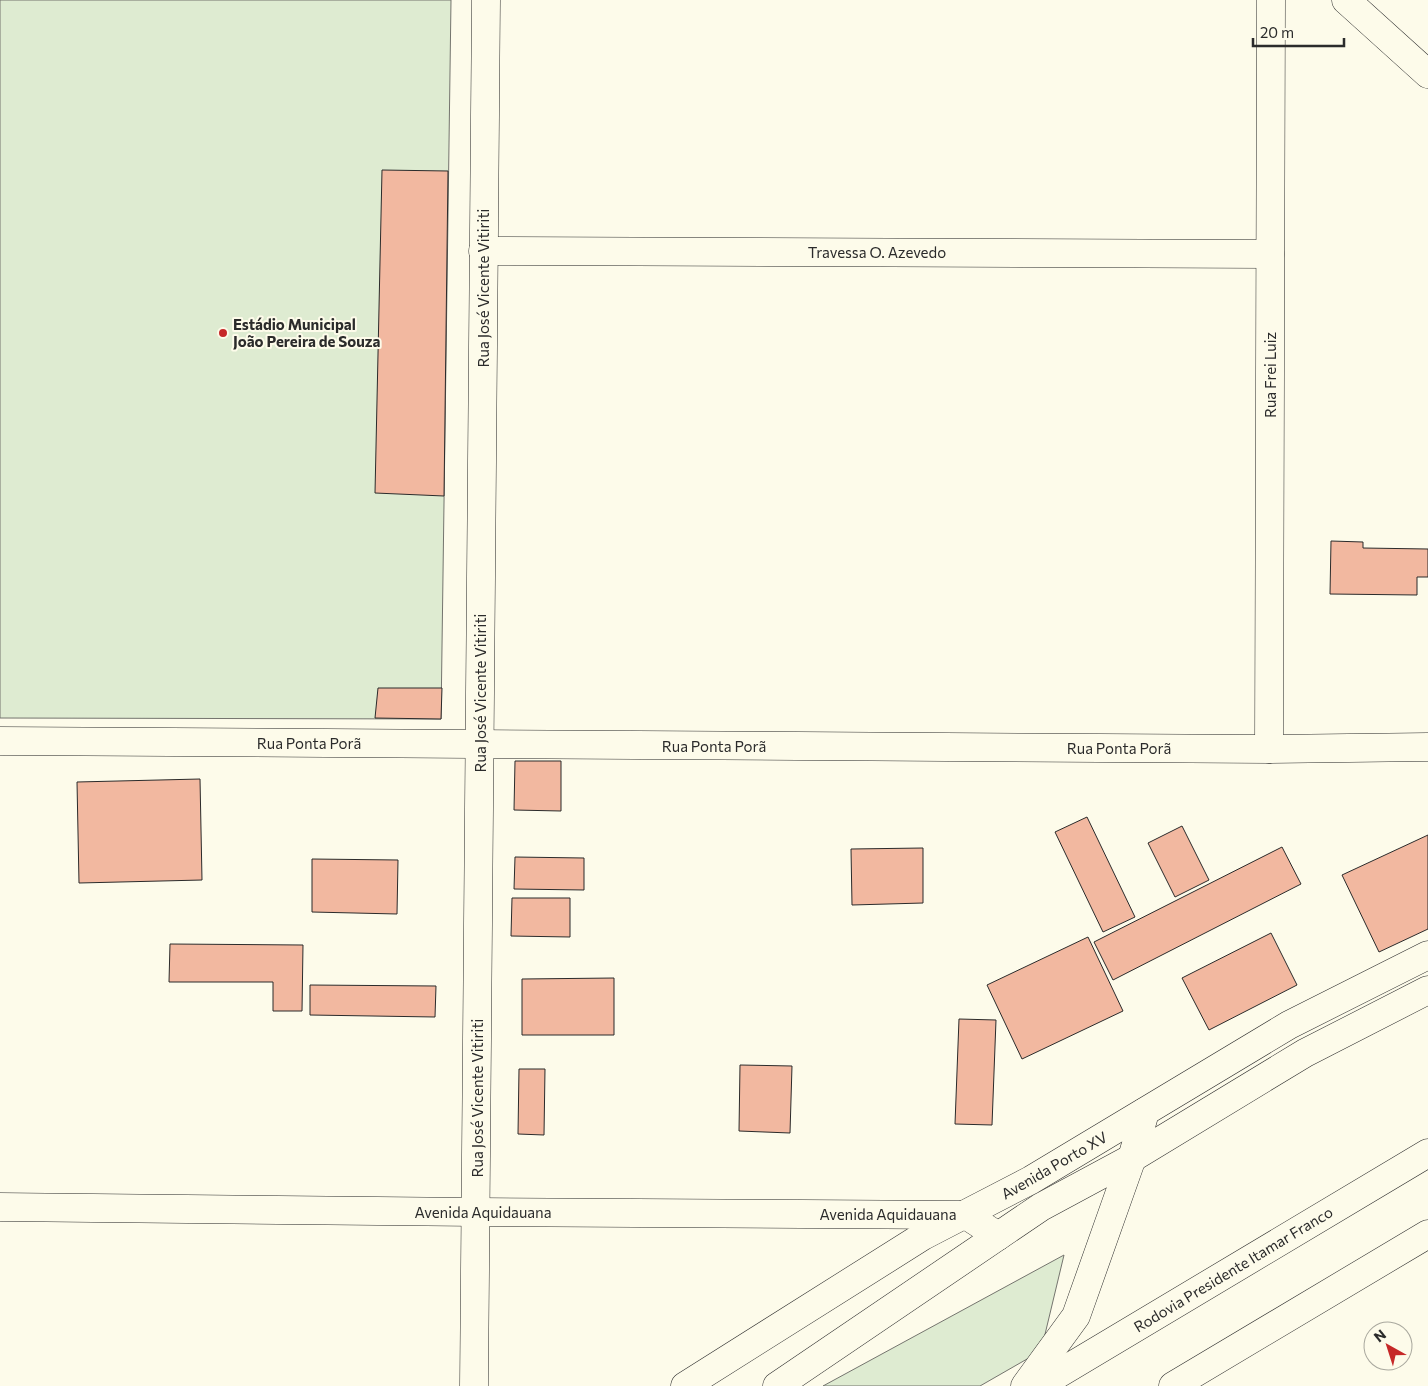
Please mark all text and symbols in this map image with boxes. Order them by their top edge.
scale bar [1253,15,1344,47]
text: 20 m [1260,23,1294,41]
street label: Rua José Vicente Vitiriti [474,209,492,367]
street label: Travessa O. Azevedo [808,243,946,261]
place label: Estádio Municipal João Pereira de Souza [233,315,380,350]
marker: Estádio Municipal João Pereira de Souza [217,327,229,339]
street label: Rua Frei Luiz [1261,332,1279,418]
street label: Rua José Vicente Vitiriti [471,614,489,772]
street label: Rua Ponta Porã [257,734,361,752]
street label: Rua Ponta Porã [662,737,766,755]
street label: Rua Ponta Porã [1067,739,1171,757]
street label: Rua José Vicente Vitiriti [468,1019,486,1177]
street label: Avenida Porto XV [998,1127,1110,1203]
street label: Rodovia Presidente Itamar Franco [1130,1202,1336,1336]
street label: Avenida Aquidauana [414,1203,552,1221]
street label: Avenida Aquidauana [819,1205,957,1223]
north arrow [1363,1321,1413,1371]
text: N [1370,1326,1389,1345]

